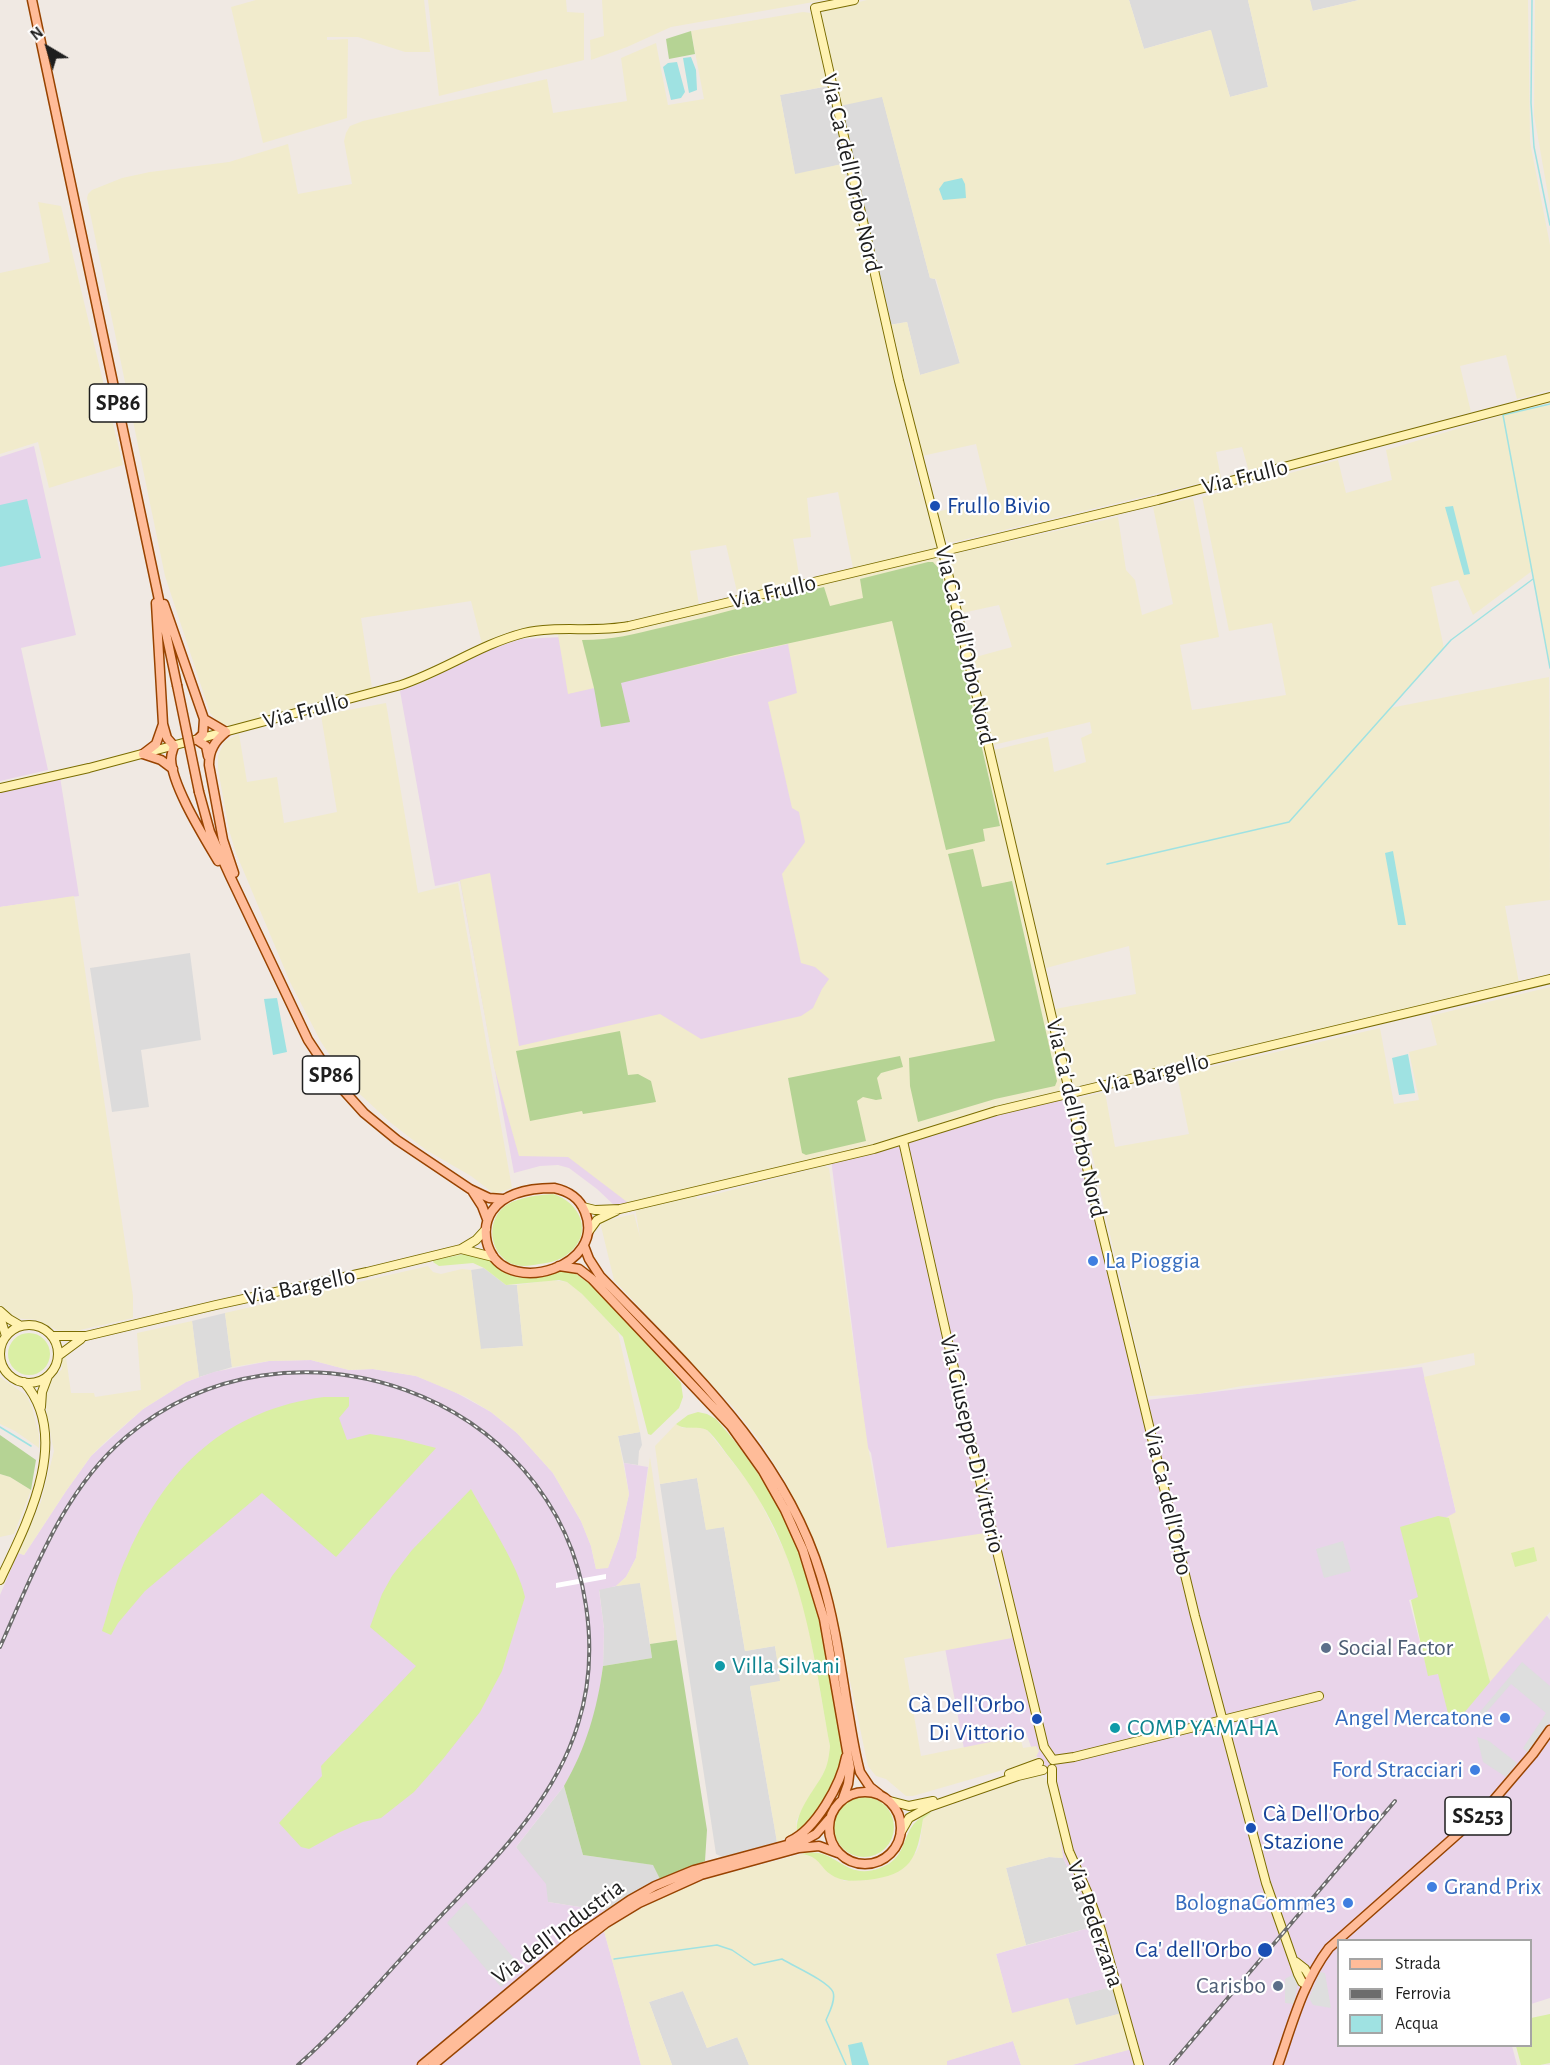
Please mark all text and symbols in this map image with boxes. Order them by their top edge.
north arrow [18,18,78,78]
text: N [28,24,46,44]
street label: Via Ca' dell'Orbo Nord [814,71,888,275]
road number: SP86 [90,384,146,422]
street label: Via Frullo [1199,452,1291,502]
place label: Frullo Bivio [947,492,1051,520]
marker: Frullo Bivio [928,499,942,513]
street label: Via Ca' dell'Orbo Nord [928,543,1002,747]
street label: Via Frullo [727,568,819,616]
street label: Via Frullo [260,686,352,736]
street label: Via Ca' dell'Orbo Nord [1039,1016,1113,1220]
street label: Via Bargello [1096,1046,1212,1102]
road number: SP86 [302,1056,360,1094]
place label: La Pioggia [1105,1247,1200,1275]
marker: La Pioggia [1086,1254,1100,1268]
street label: Via Bargello [242,1261,358,1313]
street label: Via Giuseppe Di Vittorio [933,1332,1011,1556]
street label: Via Ca' dell'Orbo [1137,1424,1199,1578]
place label: Social Factor [1338,1634,1453,1662]
marker: Social Factor [1319,1641,1333,1655]
place label: Villa Silvani [732,1652,840,1680]
marker: Villa Silvani [713,1659,727,1673]
place label: Cà Dell'Orbo Di Vittorio [908,1691,1025,1747]
place label: Angel Mercatone [1335,1704,1493,1732]
marker: Angel Mercatone [1498,1711,1512,1725]
marker: Cà Dell'Orbo Di Vittorio [1030,1712,1044,1726]
place label: COMP YAMAHA [1127,1714,1279,1742]
marker: COMP YAMAHA [1108,1721,1122,1735]
place label: Ford Stracciari [1332,1756,1463,1784]
marker: Ford Stracciari [1468,1763,1482,1777]
road number: SS253 [1445,1797,1511,1835]
place label: Cà Dell'Orbo Stazione [1263,1800,1380,1856]
marker: Cà Dell'Orbo Stazione [1244,1821,1258,1835]
street label: Via Pederzana [1060,1857,1130,1991]
street label: Via dell'Industria [486,1873,630,1991]
place label: Grand Prix [1444,1873,1541,1901]
marker: Grand Prix [1425,1880,1439,1894]
place label: BolognaGomme3 [1174,1889,1336,1917]
marker: BolognaGomme3 [1341,1896,1355,1910]
place label: Ca' dell'Orbo [1135,1936,1252,1964]
legend [1337,1939,1532,2047]
marker: Ca' dell'Orbo [1256,1941,1274,1959]
text: Strada [1395,1955,1441,1973]
place label: Carisbo [1196,1972,1266,2000]
marker: Carisbo [1271,1979,1285,1993]
text: Ferrovia [1395,1985,1451,2003]
text: Acqua [1395,2015,1439,2033]

